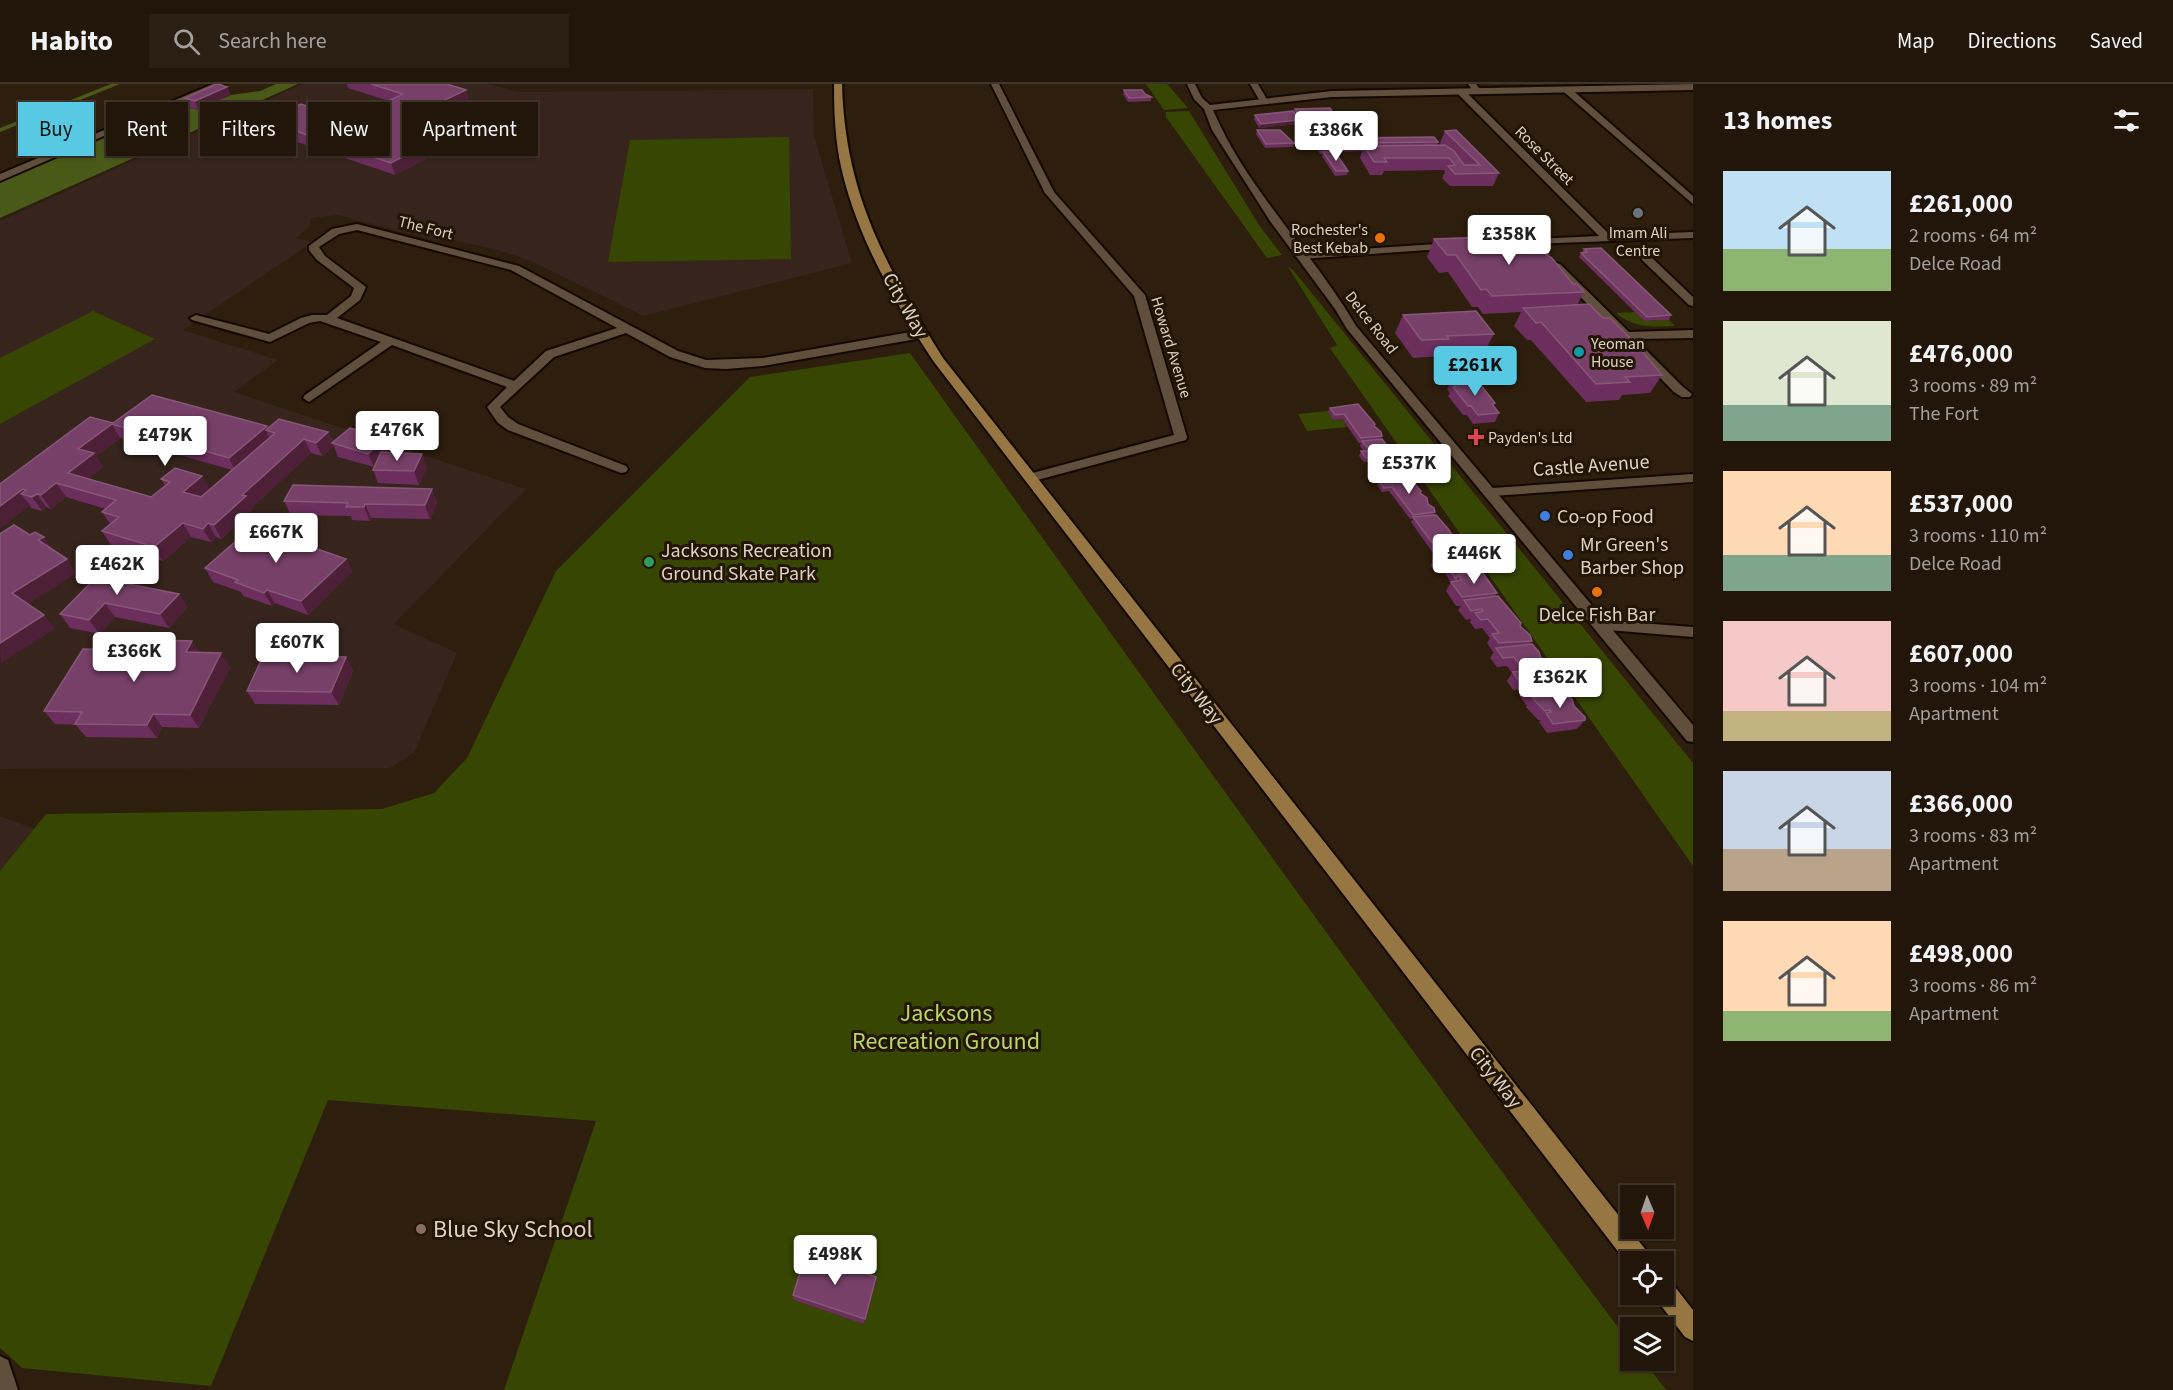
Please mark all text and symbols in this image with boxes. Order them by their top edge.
search box [149,14,569,68]
text: Habito [30,21,113,61]
icon: search [170,25,203,58]
text: Search here [218,25,327,57]
text: Map [1897,26,1935,56]
text: Directions [1968,26,2056,56]
text: Saved [2089,26,2143,56]
chip: Buy [18,102,94,156]
chip: Rent [106,102,188,156]
chip: Filters [200,102,296,156]
chip: New [308,102,390,156]
chip: Apartment [402,102,538,156]
text: 13 homes [1723,102,1832,139]
icon: filters [2110,104,2143,137]
pin: £386K [1294,111,1378,162]
text: £386K [1309,116,1363,144]
street label: Rose Street [1510,121,1579,191]
text: £261,000 [1909,185,2013,222]
icon: home [1771,195,1843,267]
marker: Imam Ali Centre [1631,206,1645,220]
street label: The Fort [396,211,456,246]
pin: £358K [1467,215,1551,266]
place label: Rochester's Best Kebab [1291,219,1368,259]
text: £358K [1482,220,1536,248]
place label: Imam Ali Centre [1609,222,1667,262]
text: 2 rooms · 64 m² [1909,222,2037,250]
marker: Rochester's Best Kebab [1373,231,1387,245]
text: Delce Road [1909,250,2002,278]
street label: City Way [875,268,935,344]
street label: Delce Road [1340,287,1403,359]
street label: Howard Avenue [1145,294,1197,401]
place label: Yeoman House [1590,333,1645,373]
text: £476,000 [1909,335,2013,372]
marker: Yeoman House [1572,345,1586,359]
icon: home [1771,345,1843,417]
pin: £261K [1433,346,1517,397]
text: £261K [1448,351,1502,379]
text: 3 rooms · 89 m² [1909,372,2037,400]
text: The Fort [1909,400,1979,428]
pin: £476K [355,411,439,462]
pin: £479K [123,416,207,467]
text: £476K [370,416,424,444]
text: £479K [138,421,192,449]
place label: Payden's Ltd [1488,427,1573,449]
marker: Payden's Ltd [1469,430,1483,444]
pin: £537K [1367,444,1451,495]
street label: Castle Avenue [1532,448,1650,484]
text: £537K [1382,449,1436,477]
text: £537,000 [1909,485,2013,522]
icon: home [1771,495,1843,567]
place label: Co-op Food [1557,503,1654,531]
marker: Co-op Food [1538,509,1552,523]
pin: £667K [234,513,318,564]
text: £667K [249,518,303,546]
text: 3 rooms · 110 m² [1909,522,2047,550]
place label: Mr Green's Barber Shop [1580,531,1684,582]
pin: £446K [1432,534,1516,585]
place label: Jacksons Recreation Ground Skate Park [661,537,832,588]
text: £446K [1447,539,1501,567]
pin: £462K [75,545,159,596]
marker: Mr Green's Barber Shop [1561,548,1575,562]
text: £462K [90,550,144,578]
text: Delce Road [1909,550,2002,578]
marker: Jacksons Recreation Ground Skate Park [642,555,656,569]
marker: Delce Fish Bar [1590,585,1604,599]
place label: Delce Fish Bar [1539,601,1655,629]
pin: £607K [255,623,339,674]
text: £607K [270,628,324,656]
pin: £366K [92,632,176,683]
text: £607,000 [1909,635,2013,672]
text: £366K [107,637,161,665]
icon: home [1771,645,1843,717]
street label: City Way [1163,657,1230,731]
pin: £362K [1518,658,1602,709]
text: £362K [1533,663,1587,691]
text: 3 rooms · 104 m² [1909,672,2047,700]
text: Apartment [1909,700,1999,728]
text: £366,000 [1909,785,2013,822]
icon: home [1771,795,1843,867]
text: 3 rooms · 83 m² [1909,822,2037,850]
text: Apartment [1909,850,1999,878]
text: £498,000 [1909,935,2013,972]
icon: home [1771,945,1843,1017]
text: 3 rooms · 86 m² [1909,972,2037,1000]
park label: Jacksons Recreation Ground [852,996,1040,1059]
text: Apartment [1909,1000,1999,1028]
street label: City Way [1462,1041,1529,1115]
north arrow [1620,1185,1674,1239]
map controls [1620,1185,1674,1371]
place label: Blue Sky School [433,1212,593,1247]
marker: Blue Sky School [414,1222,428,1236]
pin: £498K [793,1235,877,1286]
text: £498K [808,1240,862,1268]
button: locate [1620,1251,1674,1305]
button: layers [1620,1317,1674,1371]

